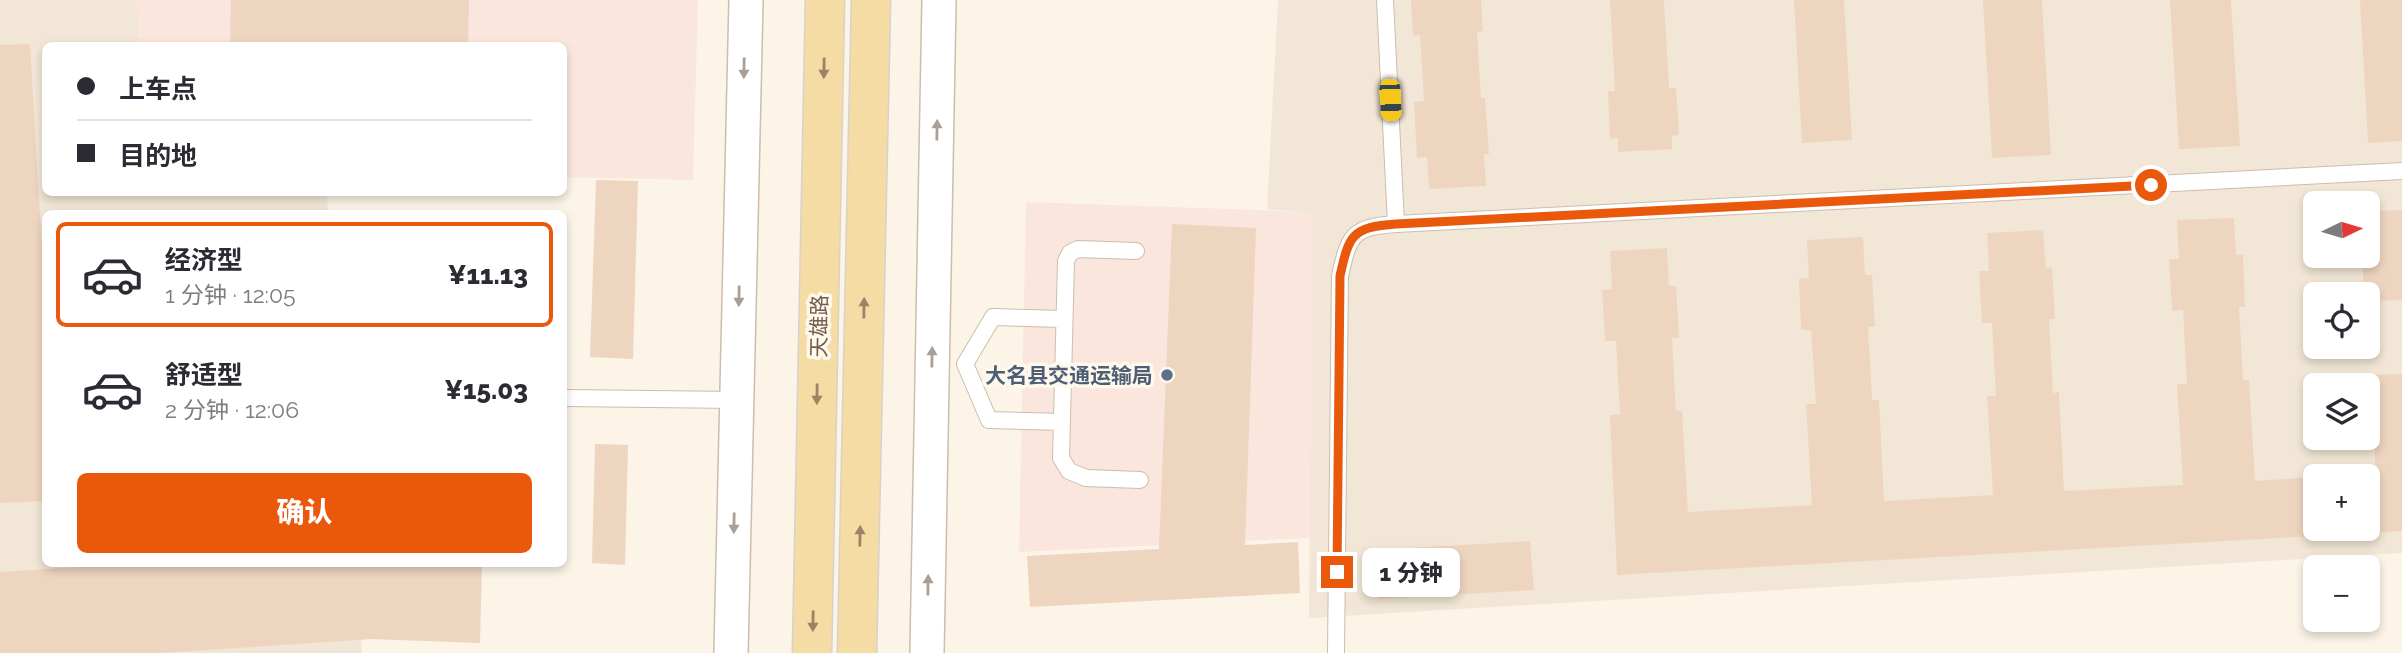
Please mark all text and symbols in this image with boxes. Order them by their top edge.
one-way arrow [738,57,750,79]
one-way arrow [818,57,830,79]
text: 上车点 [119,74,197,104]
car [1379,78,1402,122]
one-way arrow [931,119,943,141]
text: 目的地 [119,141,197,171]
route start [2135,169,2167,201]
north arrow [2303,191,2380,268]
map controls [2303,191,2380,632]
icon: car [81,243,144,306]
text: 经济型 [165,245,243,275]
text: ¥11.13 [448,260,528,290]
text: 1 分钟 · 12:05 [165,281,296,308]
button: locate [2303,282,2380,359]
one-way arrow [733,285,744,307]
street label: 天雄路 [806,294,832,358]
one-way arrow [859,297,870,319]
one-way arrow [927,346,938,368]
icon: car [81,358,144,421]
text: 舒适型 [165,360,243,390]
place label: 大名县交通运输局 [985,363,1153,388]
marker: 大名县交通运输局 [1159,367,1175,383]
button: layers [2303,373,2380,450]
text: ¥15.03 [444,375,528,405]
one-way arrow [812,383,823,405]
text: 2 分钟 · 12:06 [165,396,299,423]
button: + [2303,464,2380,541]
button: 确认 [77,473,532,553]
one-way arrow [728,512,739,534]
one-way arrow [854,525,866,547]
callout: 1 分钟 [1362,548,1460,596]
button: − [2303,555,2380,632]
route end [1321,556,1353,588]
text: 1 分钟 [1379,559,1443,586]
one-way arrow [922,574,934,596]
one-way arrow [807,610,818,632]

